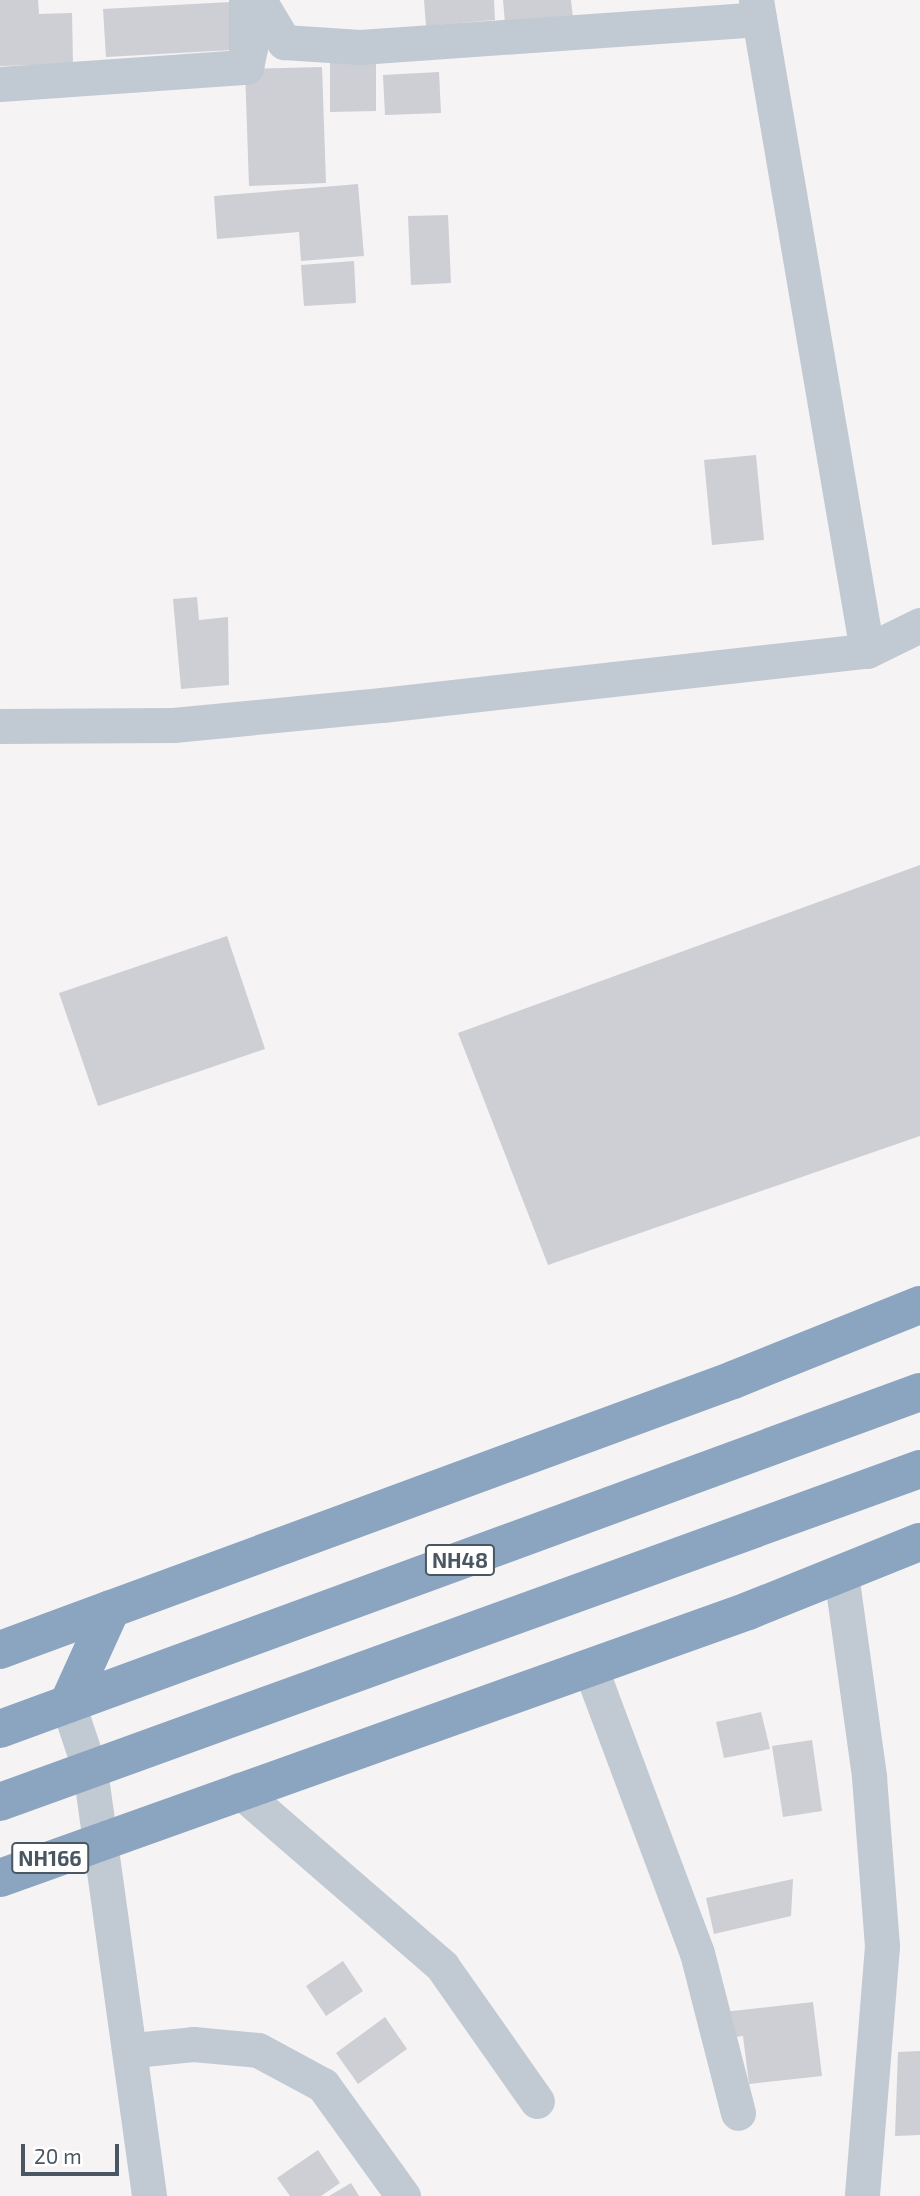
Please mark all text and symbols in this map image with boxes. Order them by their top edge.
road number: NH48 [423,1542,497,1578]
road number: NH166 [10,1840,90,1876]
scale bar [24,2130,122,2174]
text: 20 m [34,2143,82,2168]

